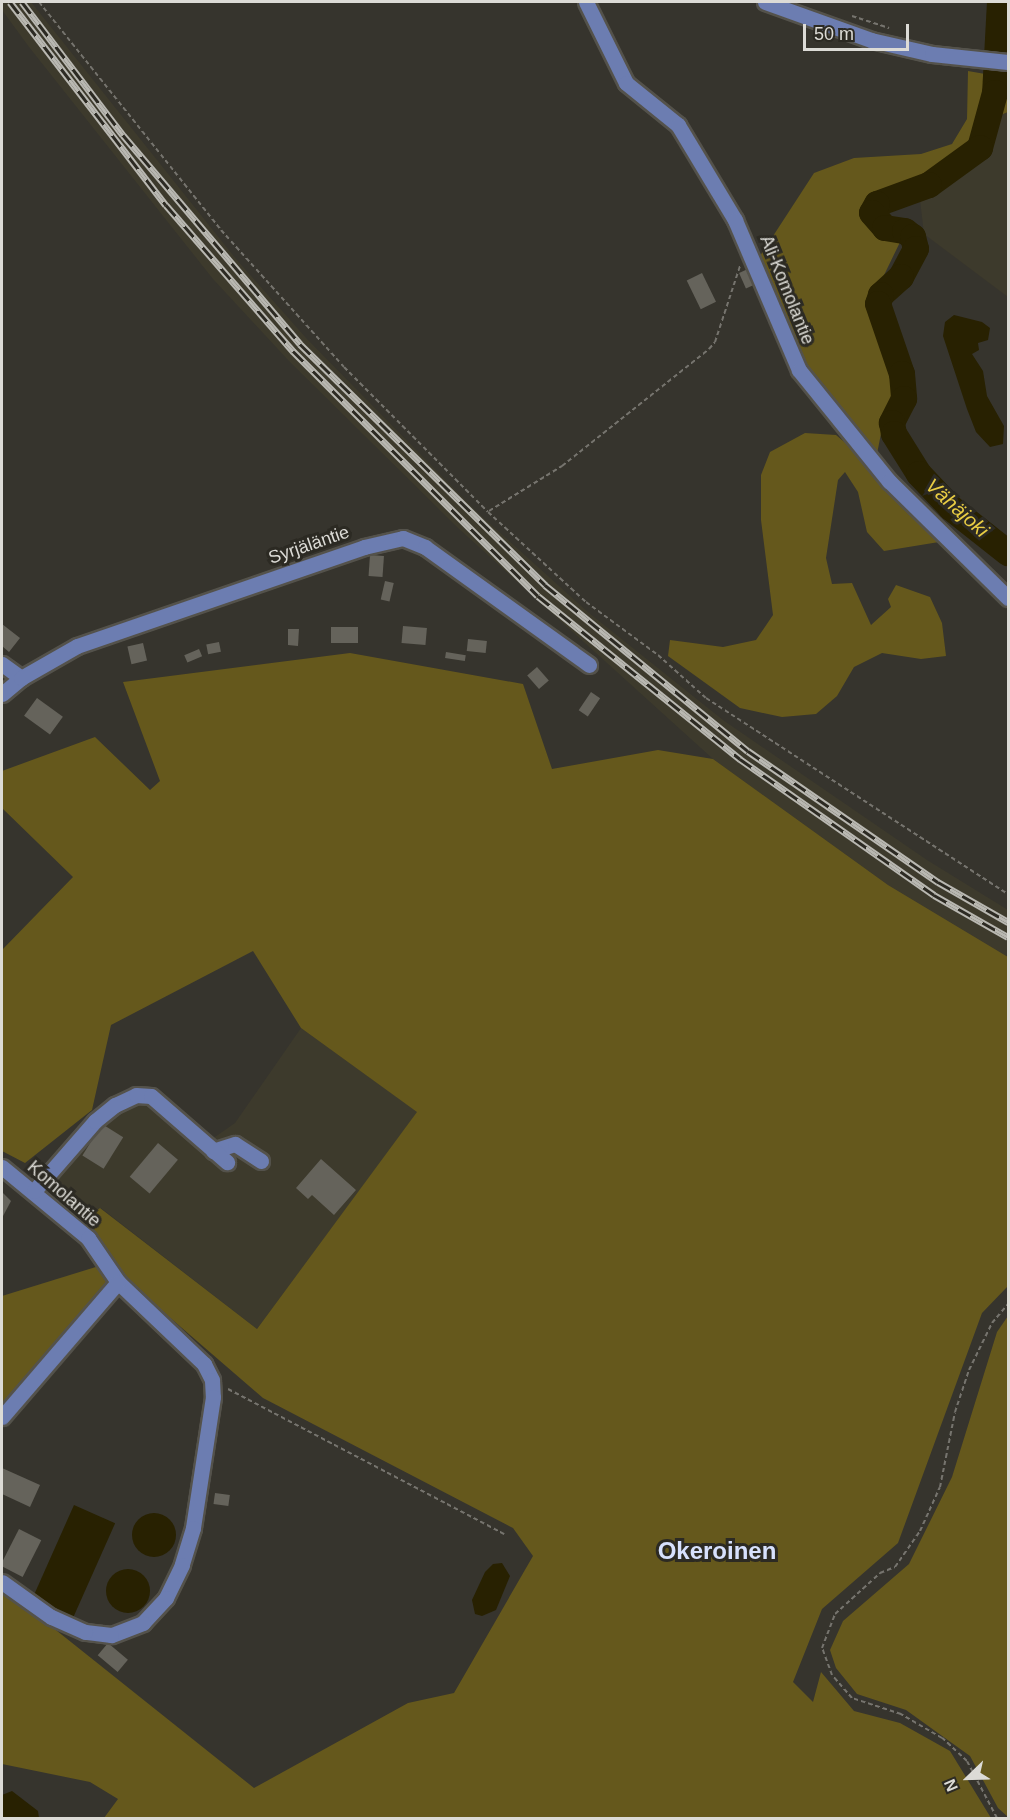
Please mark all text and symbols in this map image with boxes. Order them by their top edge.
scale bar [806,12,912,50]
text: 50 m [814,24,854,44]
street label: Ali-Komolantie [755,232,819,348]
water label: Vähäjoki [920,473,994,543]
street label: Syrjäläntie [266,521,352,569]
street label: Komolantie [23,1156,105,1232]
district label: Okeroinen [658,1537,776,1565]
north arrow [938,1748,998,1808]
text: N [941,1777,961,1794]

